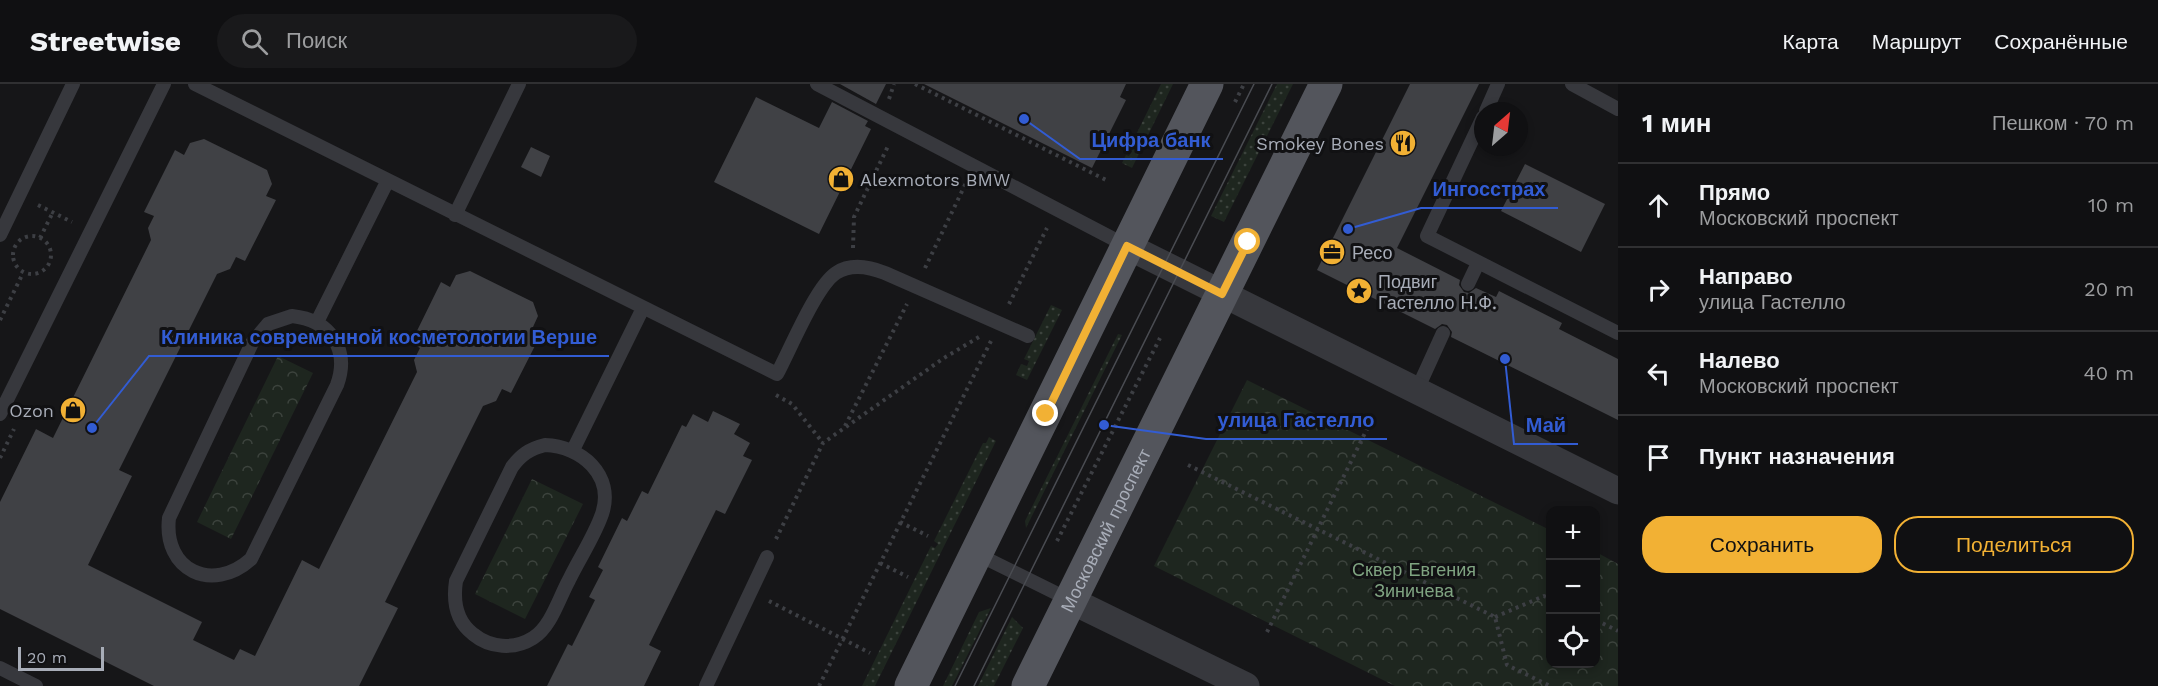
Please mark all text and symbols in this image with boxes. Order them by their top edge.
search box [217,14,637,68]
text: Streetwise [30,25,181,58]
icon: search [238,25,271,58]
text: Поиск [286,28,347,53]
text: Карта [1783,29,1839,54]
text: Маршрут [1872,29,1961,54]
text: Сохранённые [1994,29,2128,54]
north arrow [1474,102,1528,156]
text: 1 мин [1642,108,1712,138]
text: Пешком · 70 m [1992,111,2134,135]
callout: Цифра банк [1080,121,1223,159]
text: Цифра банк [1091,128,1212,152]
restaurant icon: Smokey Bones [1388,128,1418,158]
place label: Smokey Bones [1256,133,1384,154]
shop icon: Alexmotors BMW [826,164,856,194]
place label: Alexmotors BMW [860,169,1010,190]
callout: Ингосстрах [1421,170,1558,208]
text: Ингосстрах [1433,177,1545,201]
text: Прямо [1699,180,1770,205]
icon: ahead [1642,189,1675,222]
text: 10 m [2088,193,2134,217]
text: Московский проспект [1699,206,1899,230]
route start [1234,228,1260,254]
office icon: Ресо [1317,237,1347,267]
place label: Ресо [1352,242,1392,263]
text: Направо [1699,264,1793,289]
place label: Подвиг Гастелло Н.Ф. [1378,271,1497,313]
icon: right [1642,273,1675,306]
place icon: Подвиг Гастелло Н.Ф. [1344,276,1374,306]
text: 20 m [2084,277,2134,301]
text: улица Гастелло [1699,290,1846,314]
callout: Клиника современной косметологии Верше [149,318,609,356]
text: Клиника современной косметологии Верше [161,325,597,349]
text: Налево [1699,348,1780,373]
icon: left [1642,357,1675,390]
text: 40 m [2083,361,2134,385]
text: Московский проспект [1699,374,1899,398]
shop icon: Ozon [58,395,88,425]
place label: Ozon [9,400,54,421]
route end [1032,400,1058,426]
callout: улица Гастелло [1206,401,1387,439]
callout: Май [1514,406,1578,444]
text: улица Гастелло [1218,408,1374,432]
text: Май [1526,413,1566,437]
icon: arrive [1642,441,1675,474]
text: Пункт назначения [1699,444,1895,469]
street label: Московский проспект [1056,445,1154,615]
map controls [1546,506,1600,668]
button: + [1546,506,1600,560]
button: Сохранить [1642,516,1882,573]
button: Поделиться [1894,516,2134,573]
park label: Сквер Евгения Зиничева [1352,559,1476,601]
button: − [1546,560,1600,614]
button: locate [1546,614,1600,668]
scale bar [18,644,104,672]
text: 20 m [27,648,67,667]

